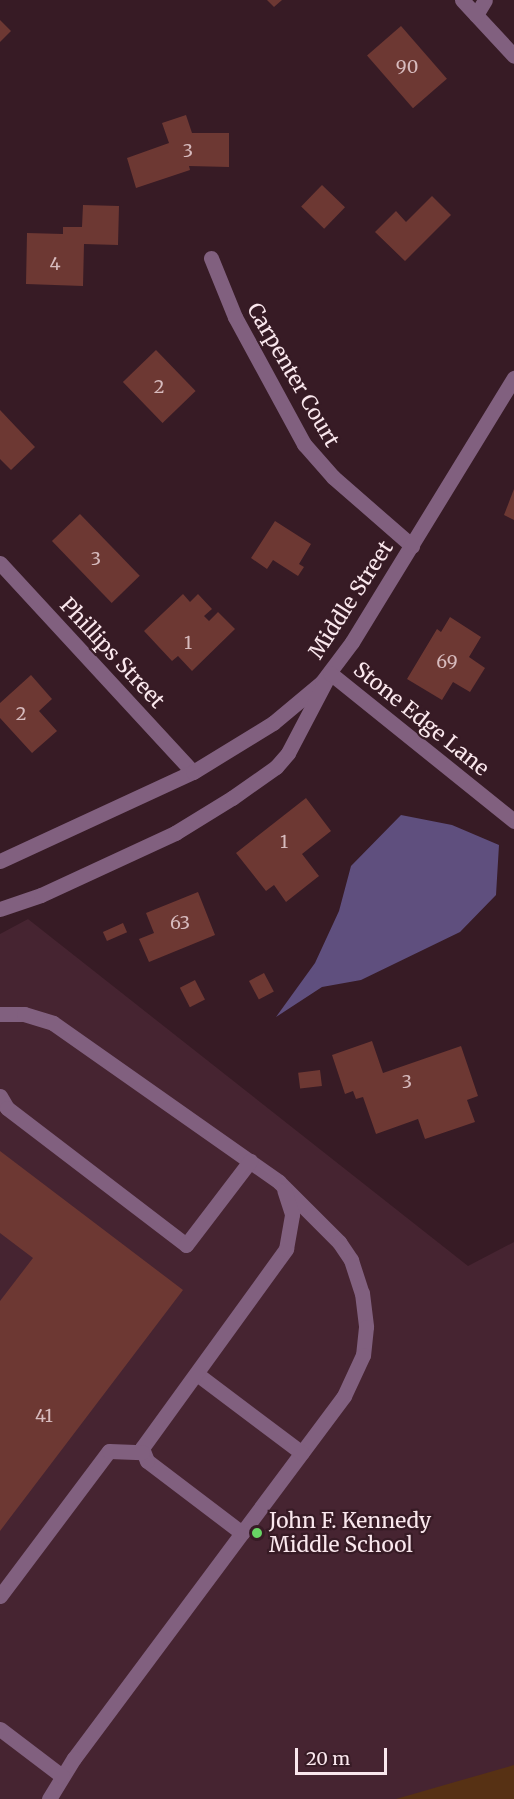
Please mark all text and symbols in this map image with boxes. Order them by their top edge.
house number: 90 [396,56,418,78]
house number: 3 [183,140,193,162]
house number: 4 [49,253,61,275]
street label: Carpenter Court [242,298,344,452]
house number: 2 [154,376,164,398]
street label: Middle Street [304,536,398,664]
house number: 3 [91,548,101,570]
street label: Phillips Street [54,593,170,713]
house number: 1 [184,632,192,654]
house number: 69 [436,651,458,673]
street label: Stone Edge Lane [348,657,494,781]
house number: 2 [16,703,26,725]
house number: 1 [280,831,288,853]
house number: 63 [170,912,190,934]
house number: 3 [402,1071,412,1093]
house number: 41 [35,1405,53,1427]
place label: John F. Kennedy Middle School [269,1508,431,1558]
marker: John F. Kennedy Middle School [250,1526,264,1540]
scale bar [298,1736,390,1774]
text: 20 m [306,1747,350,1770]

